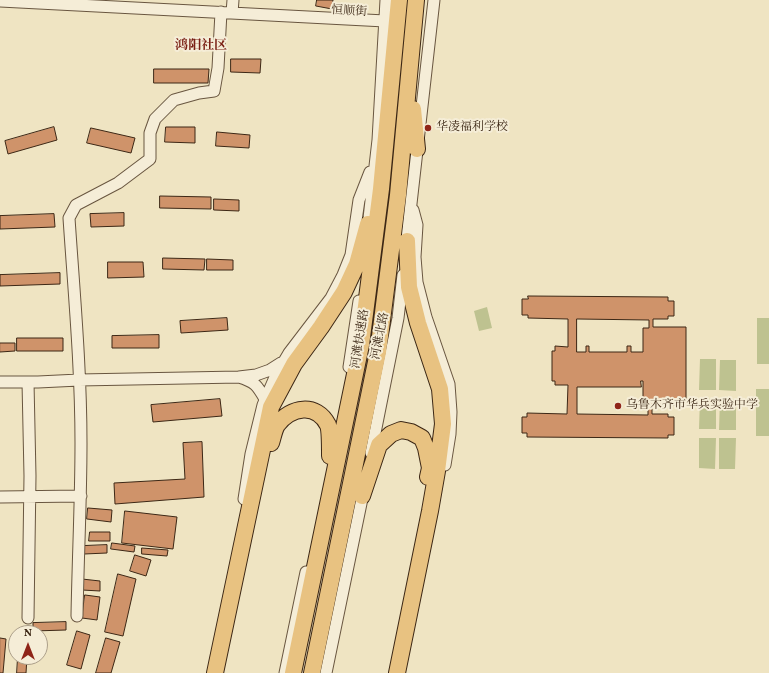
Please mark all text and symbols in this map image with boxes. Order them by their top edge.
street label: 恒顺街 [331,4,367,20]
district label: 鸿阳社区 [175,39,227,55]
place label: 华凌福利学校 [436,121,508,135]
marker: 华凌福利学校 [423,123,433,133]
street label: 河滩快速路 [349,308,373,370]
street label: 河滩北路 [369,311,393,361]
place label: 乌鲁木齐市华兵实验中学 [626,399,758,413]
marker: 乌鲁木齐市华兵实验中学 [613,401,623,411]
north arrow [8,625,48,665]
text: N [24,626,32,641]

